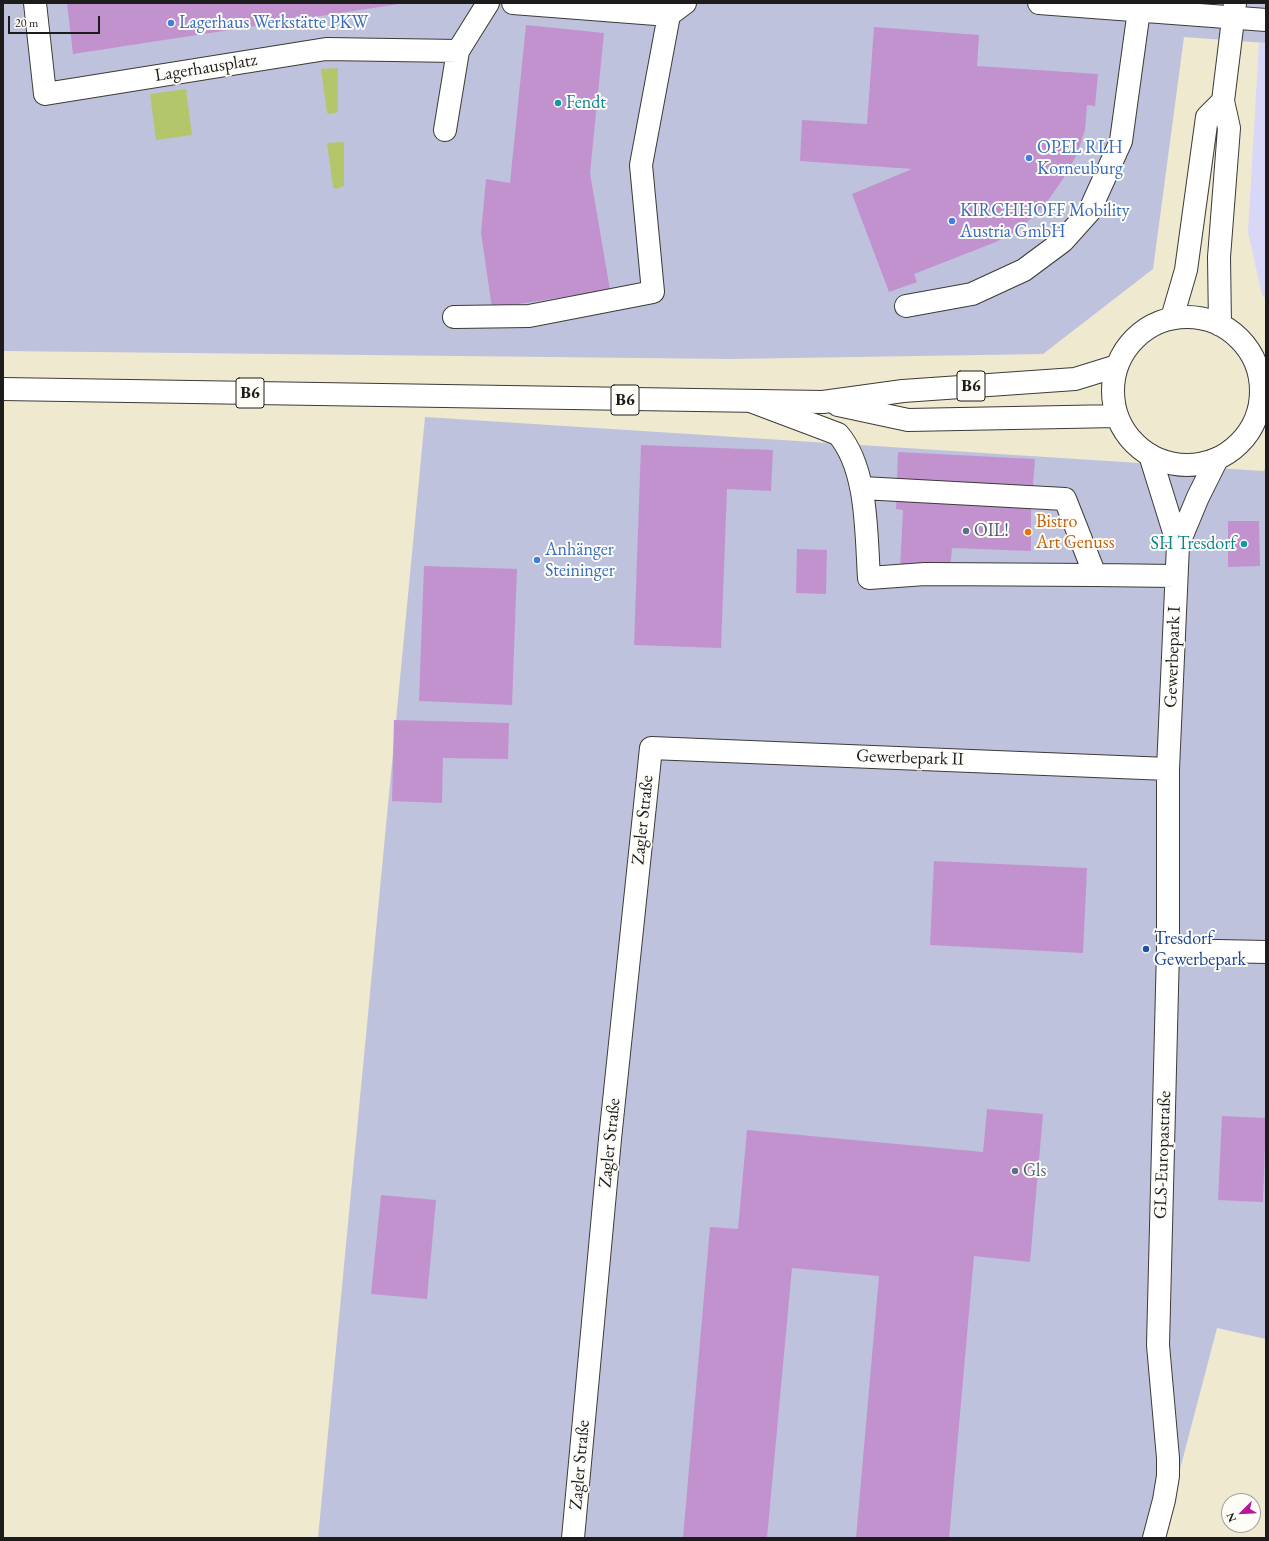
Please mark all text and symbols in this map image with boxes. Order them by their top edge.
scale bar [10,8,102,34]
place label: Lagerhaus Werkstätte PKW [179,12,368,34]
text: 20 m [15,15,38,31]
marker: Lagerhaus Werkstätte PKW [166,18,176,28]
street label: Lagerhausplatz [153,49,259,87]
place label: Fendt [566,92,606,114]
marker: Fendt [553,98,563,108]
place label: OPEL RLH Korneuburg [1037,137,1123,180]
marker: OPEL RLH Korneuburg [1024,153,1034,163]
place label: KIRCHHOFF Mobility Austria GmbH [960,200,1130,242]
marker: KIRCHHOFF Mobility Austria GmbH [947,216,957,226]
road number: B6 [957,371,985,401]
road number: B6 [236,378,264,408]
road number: B6 [611,385,639,415]
place label: Bistro Art Genuss [1036,511,1114,554]
place label: OIL! [974,520,1009,542]
marker: OIL! [961,526,971,536]
marker: Bistro Art Genuss [1023,527,1033,537]
place label: SH Tresdorf [1151,533,1236,555]
place label: Anhänger Steininger [545,539,615,582]
marker: SH Tresdorf [1239,539,1249,549]
marker: Anhänger Steininger [532,555,542,565]
street label: Gewerbepark I [1160,606,1186,708]
street label: Gewerbepark II [856,745,964,771]
street label: Zagler Straße [628,774,658,866]
place label: Tresdorf Gewerbepark [1154,928,1246,970]
marker: Tresdorf Gewerbepark [1141,944,1151,954]
street label: GLS-Europastraße [1150,1090,1176,1220]
street label: Zagler Straße [595,1097,625,1189]
place label: Gls [1023,1160,1046,1182]
marker: Gls [1010,1166,1020,1176]
street label: Zagler Straße [565,1419,595,1511]
north arrow [1221,1493,1261,1533]
text: N [1223,1511,1239,1524]

